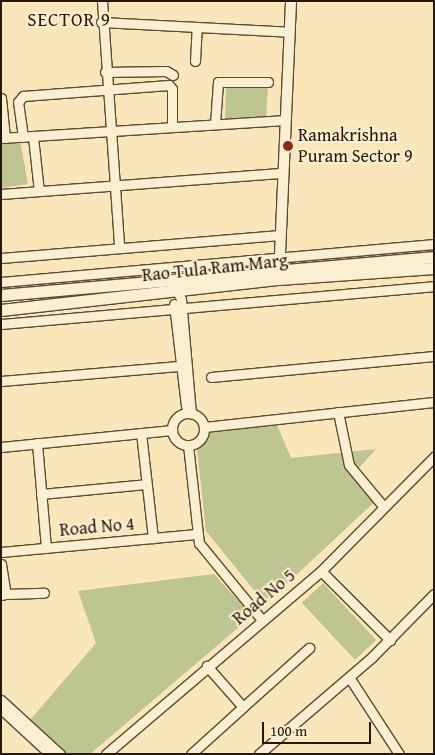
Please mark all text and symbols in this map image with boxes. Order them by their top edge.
district label: SECTOR 9 [26,9,112,31]
place label: Ramakrishna Puram Sector 9 [298,125,413,168]
marker: Ramakrishna Puram Sector 9 [282,140,294,152]
street label: Rao Tula Ram Marg [141,250,289,286]
street label: Road No 4 [59,513,135,541]
street label: Road No 5 [228,565,300,629]
scale bar [265,712,374,744]
text: 100 m [270,720,307,741]

